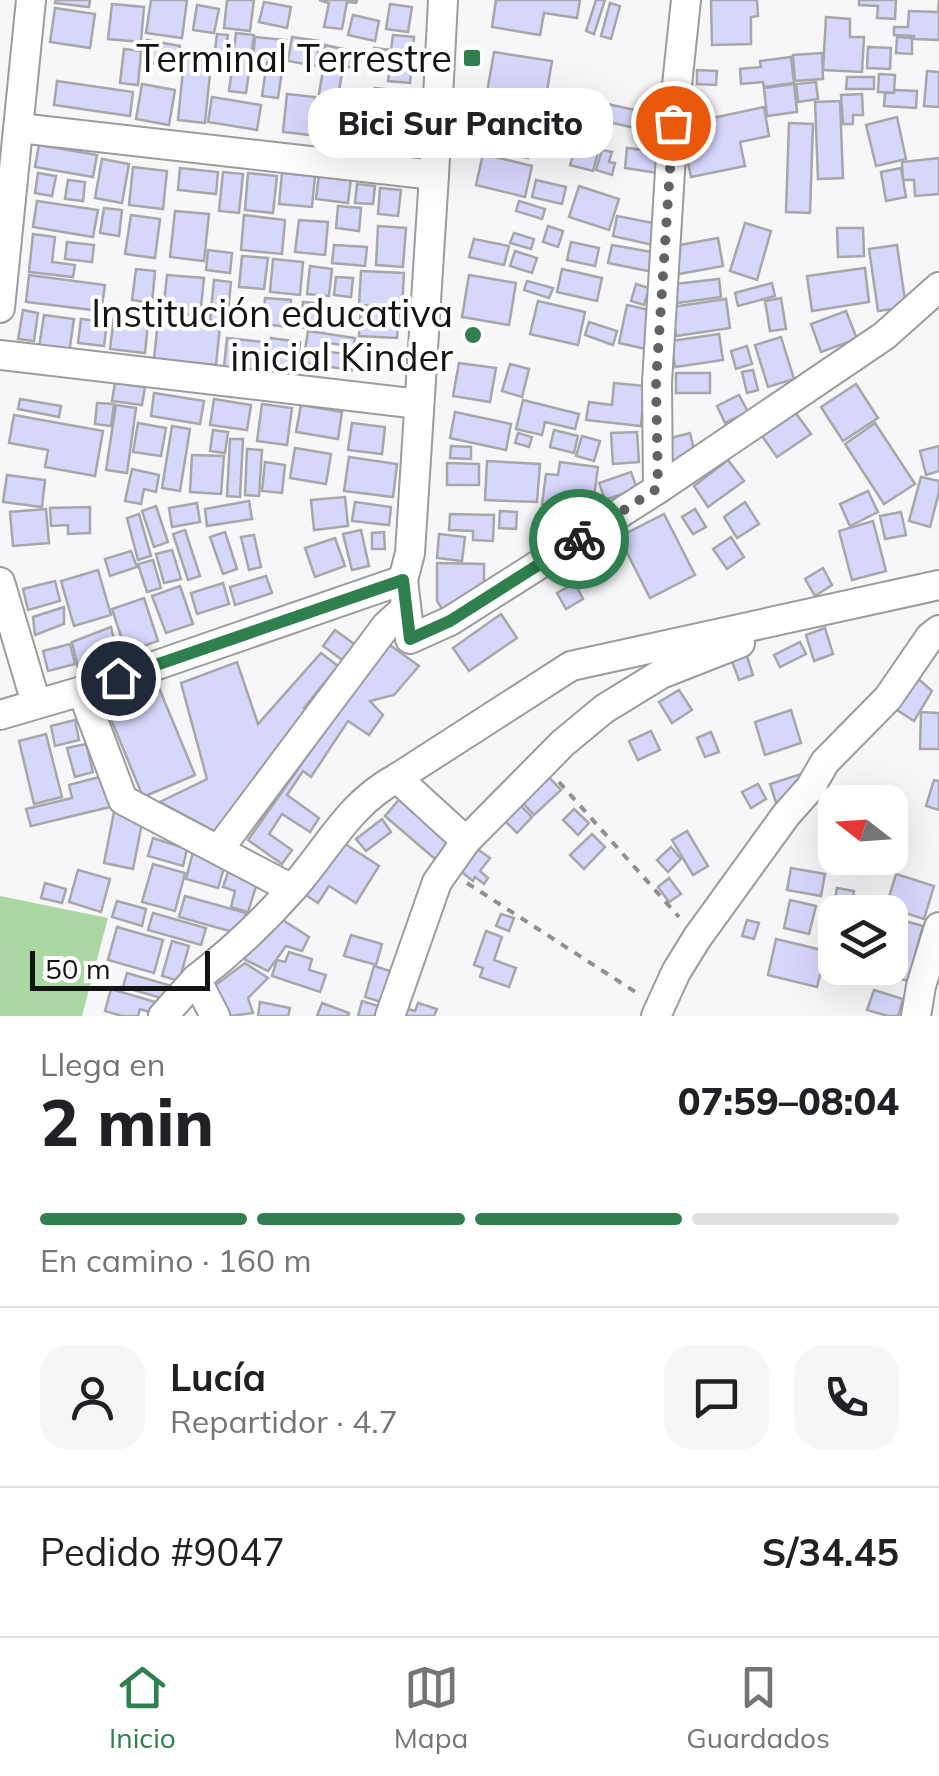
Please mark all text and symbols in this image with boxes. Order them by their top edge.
place label: Terminal Terrestre [136,34,452,82]
marker: Terminal Terrestre [461,47,483,69]
pin [631,81,716,166]
callout: Bici Sur Pancito [308,88,613,158]
icon: bag [646,96,701,151]
text: Bici Sur Pancito [338,103,583,143]
place label: Institución educativa inicial Kinder [91,289,453,381]
marker: Institución educativa inicial Kinder [462,324,484,346]
courier [529,489,629,589]
icon: bike [552,512,607,567]
pin [76,636,161,721]
icon: home [91,651,146,706]
north arrow [818,785,908,875]
map controls [818,785,908,985]
button: layers [818,895,908,985]
scale bar [30,946,210,990]
text: 50 m [45,951,111,986]
text: Llega en [40,1044,165,1084]
text: 07:59–08:04 [678,1077,899,1125]
text: 2 min [40,1081,214,1162]
text: En camino · 160 m [40,1240,312,1280]
button: person [40,1345,145,1450]
button: chat [664,1345,769,1450]
button: phone [794,1345,899,1450]
text: Lucía [170,1353,266,1401]
text: Repartidor · 4.7 [170,1401,398,1441]
text: Pedido #9047 [40,1528,285,1576]
text: S/34.45 [762,1528,899,1576]
tab: Inicio [109,1660,176,1755]
tab: Mapa [394,1660,468,1755]
tab: Guardados [686,1660,830,1755]

